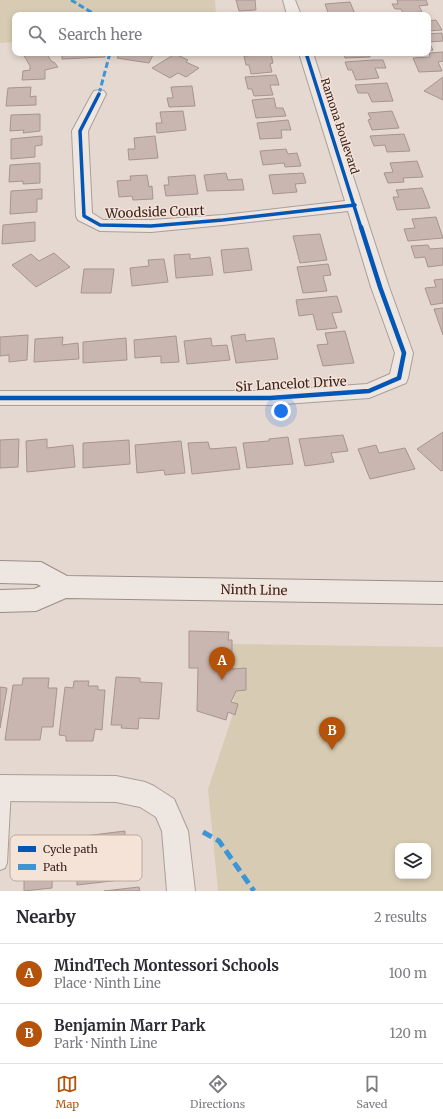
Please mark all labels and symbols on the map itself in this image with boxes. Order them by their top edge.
street label: Ramona Boulevard [318,76,362,176]
street label: Woodside Court [104,202,205,222]
street label: Sir Lancelot Drive [235,373,347,395]
your location [271,401,291,421]
street label: Ninth Line [220,581,288,599]
pin: A [209,647,235,680]
pin: B [319,717,345,750]
legend [10,835,142,881]
text: Cycle path [43,842,98,856]
text: Path [43,860,68,874]

